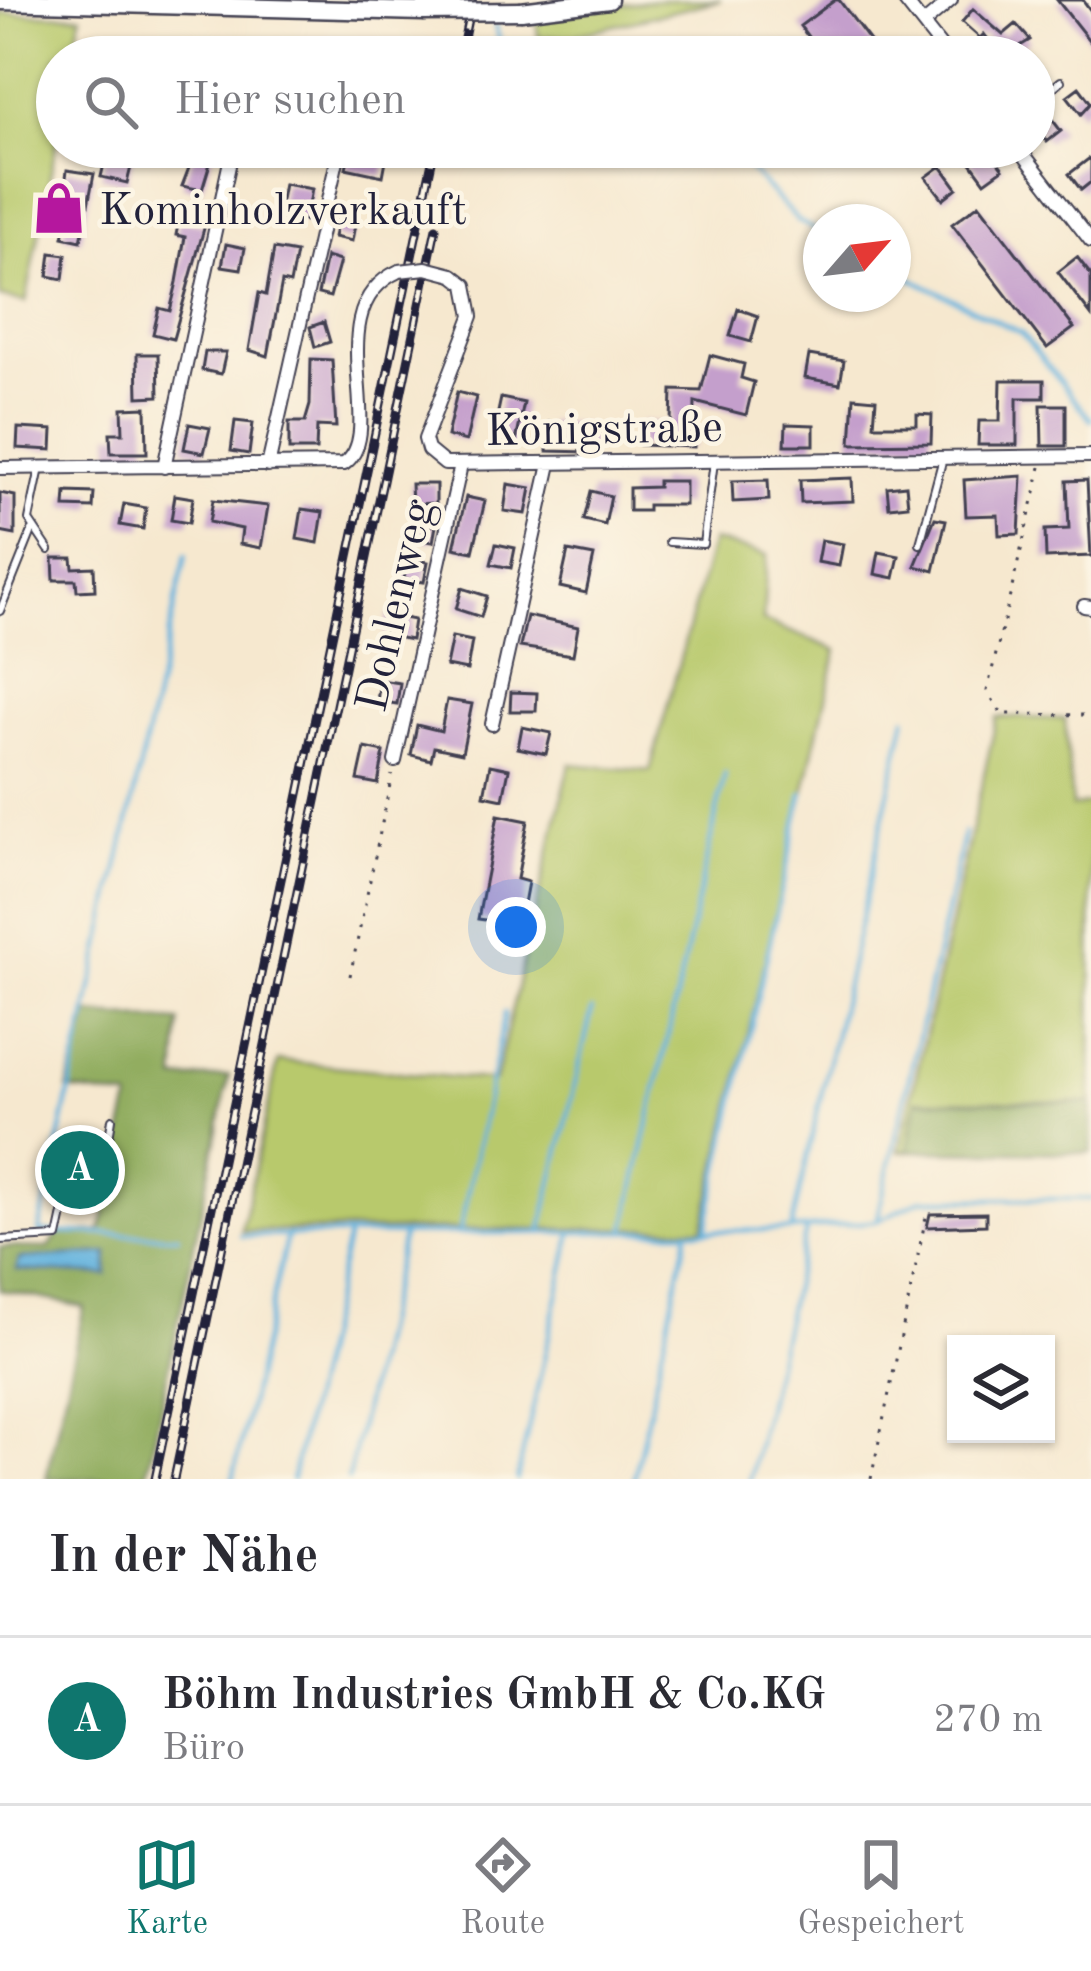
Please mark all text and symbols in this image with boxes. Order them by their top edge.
search box [36,36,1055,168]
icon: search [78,69,144,135]
text: Hier suchen [174,79,406,124]
shop icon: Kominholzverkauft [30,179,88,237]
place label: Kominholzverkauft [99,190,467,235]
north arrow [803,204,911,312]
street label: Königstraße [485,407,723,456]
street label: Dohlenweg [351,495,444,717]
your location [486,897,546,957]
pin: A [41,1125,119,1215]
map controls [947,1335,1055,1443]
button: layers [947,1335,1055,1443]
text: In der Nähe [48,1532,319,1583]
text: Böhm Industries GmbH & Co.KG [162,1674,826,1719]
text: A [72,1701,102,1740]
text: 270 m [933,1701,1043,1740]
text: Büro [162,1729,245,1768]
tab: Karte [126,1832,208,1945]
tab: Route [461,1832,545,1945]
tab: Gespeichert [798,1832,965,1945]

